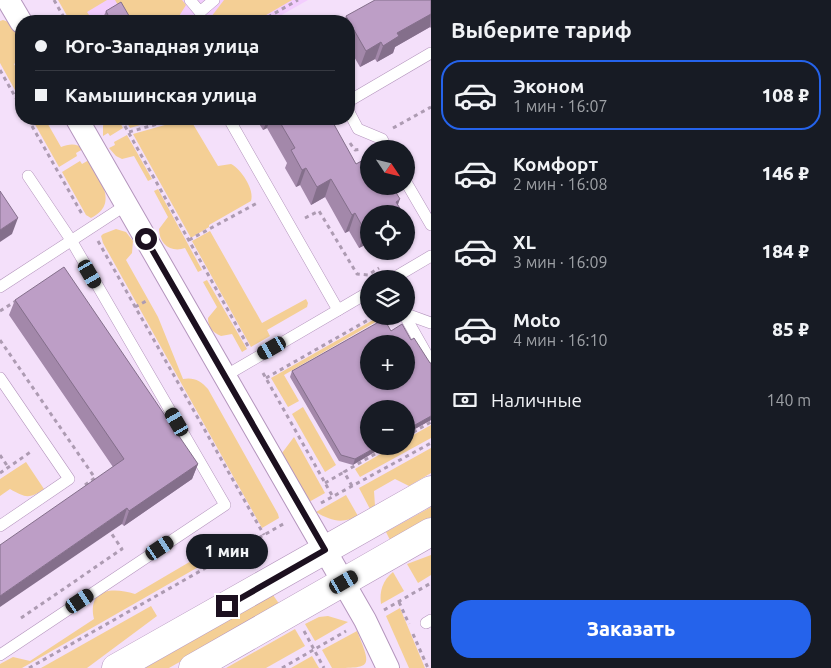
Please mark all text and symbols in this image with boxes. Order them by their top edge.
text: Выберите тариф [451,17,632,42]
text: Юго-Западная улица [65,35,259,57]
icon: car [453,73,498,118]
text: Эконом [513,75,584,97]
text: Камышинская улица [65,84,257,106]
text: 108 ₽ [762,84,809,106]
text: 1 мин · 16:07 [513,97,607,115]
north arrow [360,140,415,195]
map controls [360,140,415,455]
icon: car [453,151,498,196]
text: Комфорт [513,153,598,175]
text: 146 ₽ [762,162,809,184]
text: 2 мин · 16:08 [513,175,607,193]
button: locate [360,205,415,260]
route start [135,228,157,250]
icon: car [453,229,498,274]
text: XL [513,231,536,253]
text: 184 ₽ [762,240,809,262]
text: 3 мин · 16:09 [513,253,607,271]
car [76,257,103,291]
button: layers [360,270,415,325]
icon: car [453,307,498,352]
text: Moto [513,309,561,331]
text: 85 ₽ [772,318,809,340]
text: 4 мин · 16:10 [513,331,607,349]
car [255,334,288,362]
button: + [360,335,415,390]
icon: cash [451,386,479,414]
text: Наличные [491,389,582,411]
text: 140 m [766,391,811,409]
button: − [360,400,415,455]
car [163,405,190,439]
car [143,533,176,563]
callout: 1 мин [186,534,268,568]
text: 1 мин [205,542,249,560]
car [327,568,360,596]
car [63,586,96,616]
route end [216,595,238,617]
button: Заказать [451,600,811,658]

